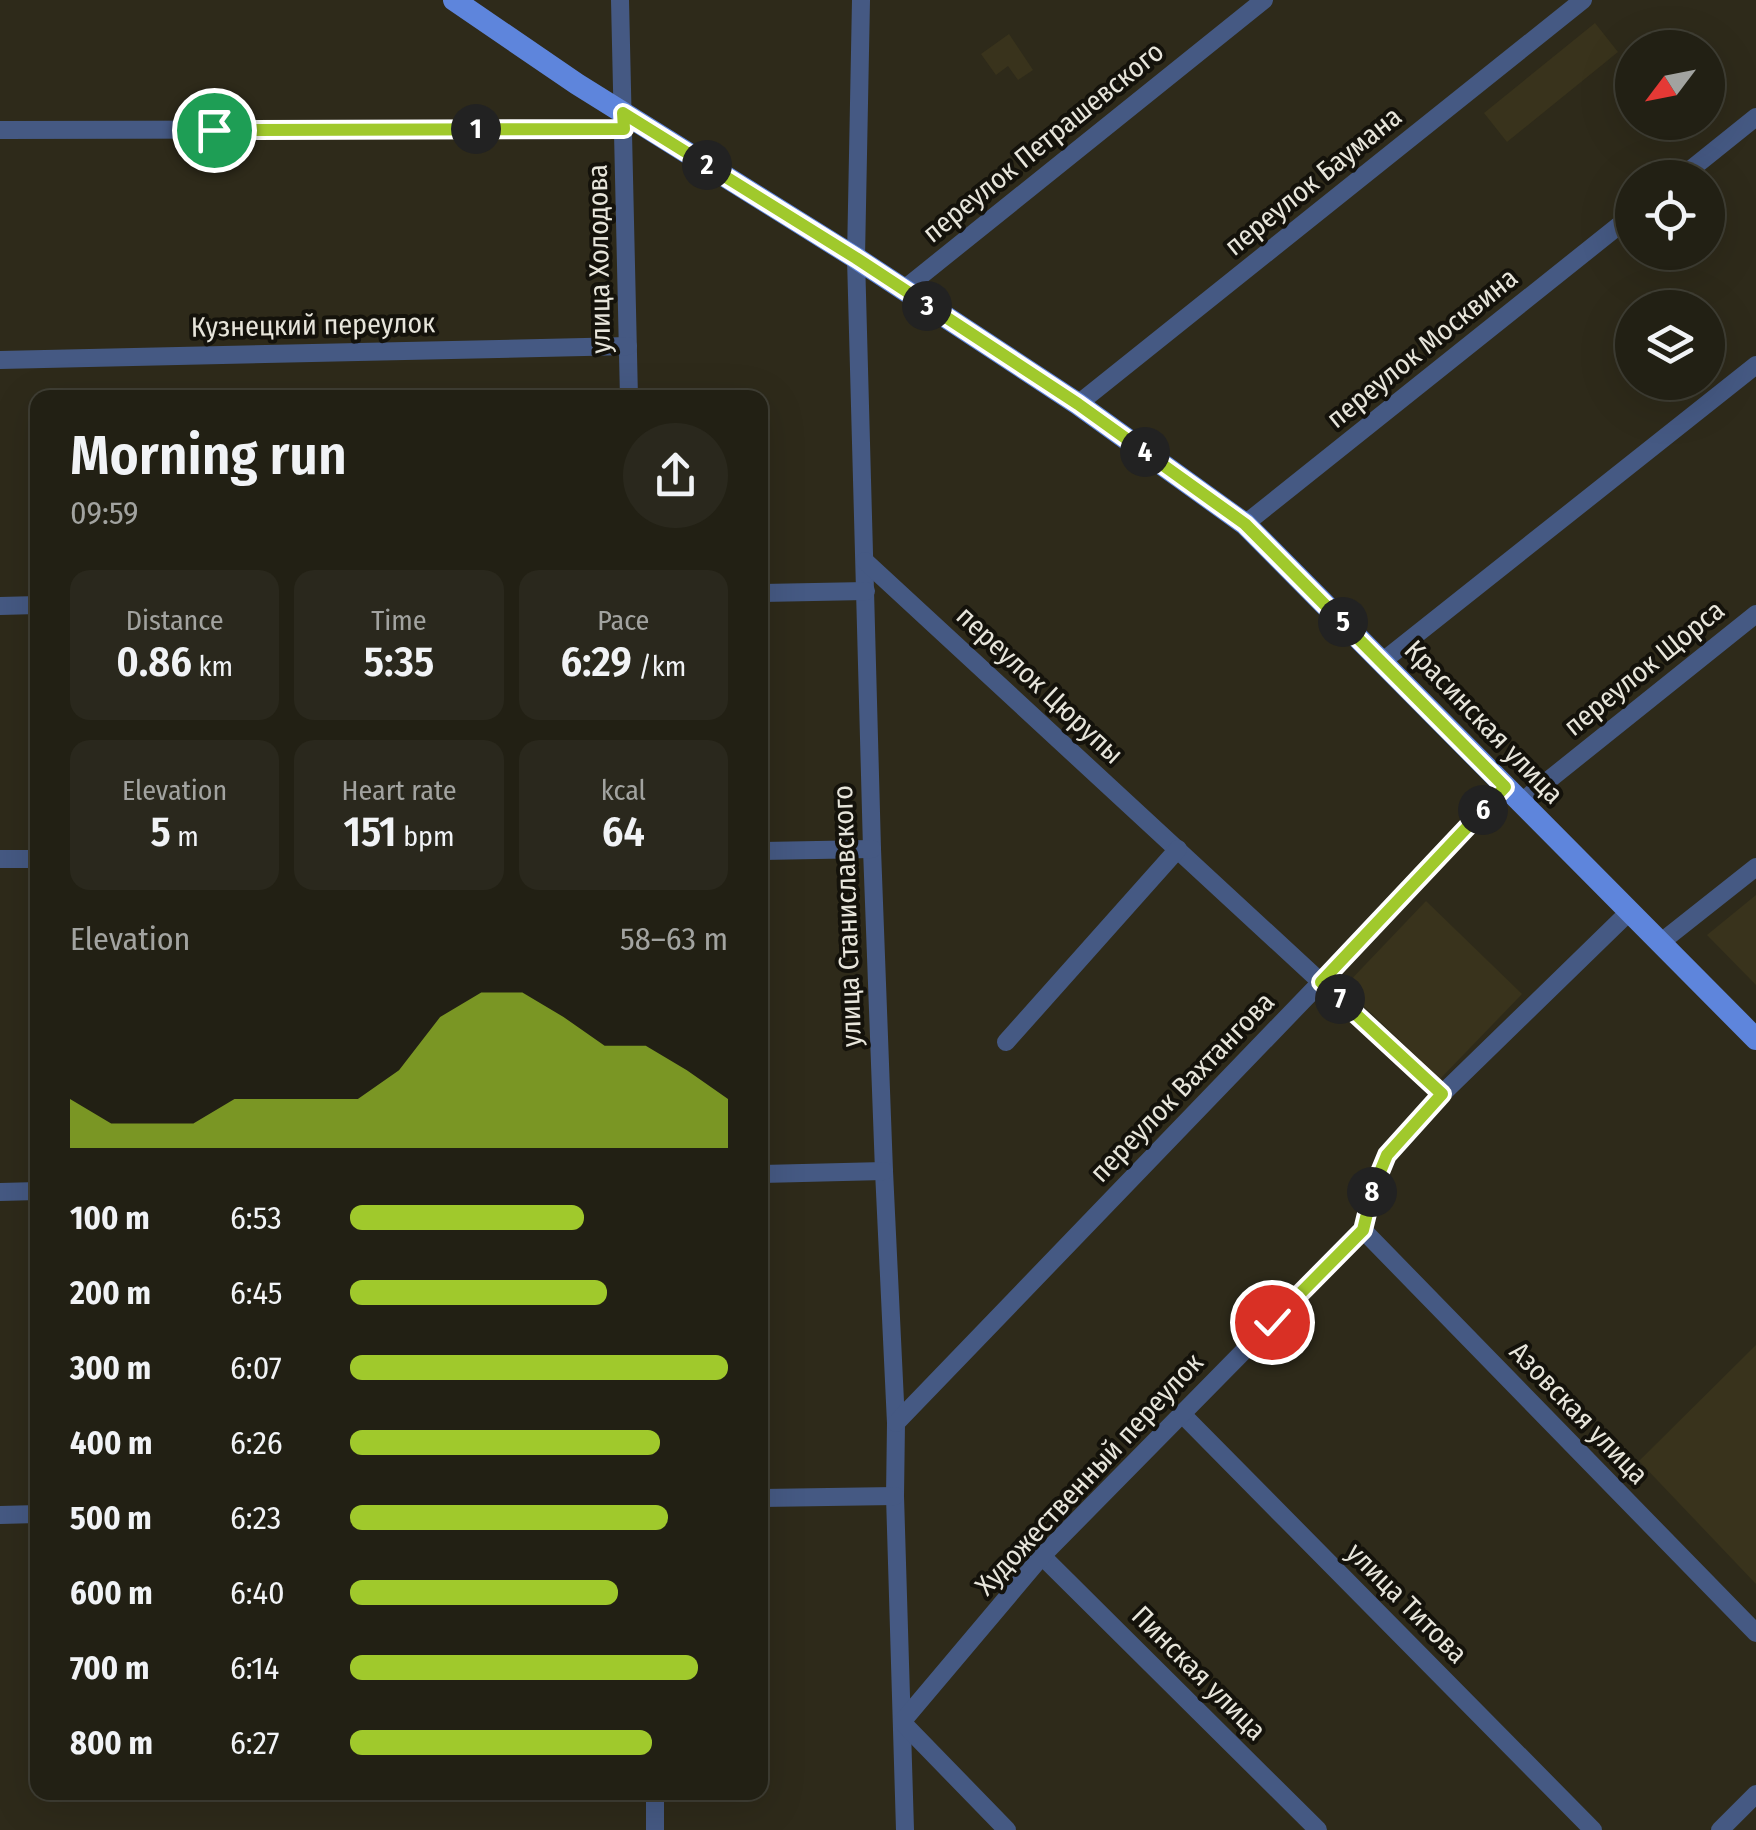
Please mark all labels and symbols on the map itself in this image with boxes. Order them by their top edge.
north arrow [1615,30,1725,140]
street label: переулок Петрашевского [916,35,1170,249]
pin [172,88,257,173]
street label: переулок Баумана [1218,100,1408,262]
pin: 1 [451,104,501,154]
pin: 2 [682,140,732,190]
street label: улица Холодова [581,164,617,354]
street label: переулок Москвина [1320,261,1524,435]
pin: 3 [902,281,952,331]
street label: Кузнецкий переулок [190,306,436,344]
pin: 4 [1120,427,1170,477]
street label: переулок Щорса [1557,593,1731,743]
pin: 5 [1318,597,1368,647]
street label: переулок Цюрупы [950,599,1130,771]
street label: Красинская улица [1398,633,1570,811]
street label: улица Станиславского [826,784,868,1048]
pin: 6 [1458,785,1508,835]
pin: 7 [1315,974,1365,1024]
street label: переулок Вахтангова [1083,985,1281,1189]
pin: 8 [1347,1167,1397,1217]
pin [1230,1280,1315,1365]
street label: Азовская улица [1503,1335,1655,1491]
street label: Художественный переулок [968,1346,1210,1602]
street label: улица Титова [1340,1536,1474,1670]
street label: Пинская улица [1125,1599,1273,1747]

